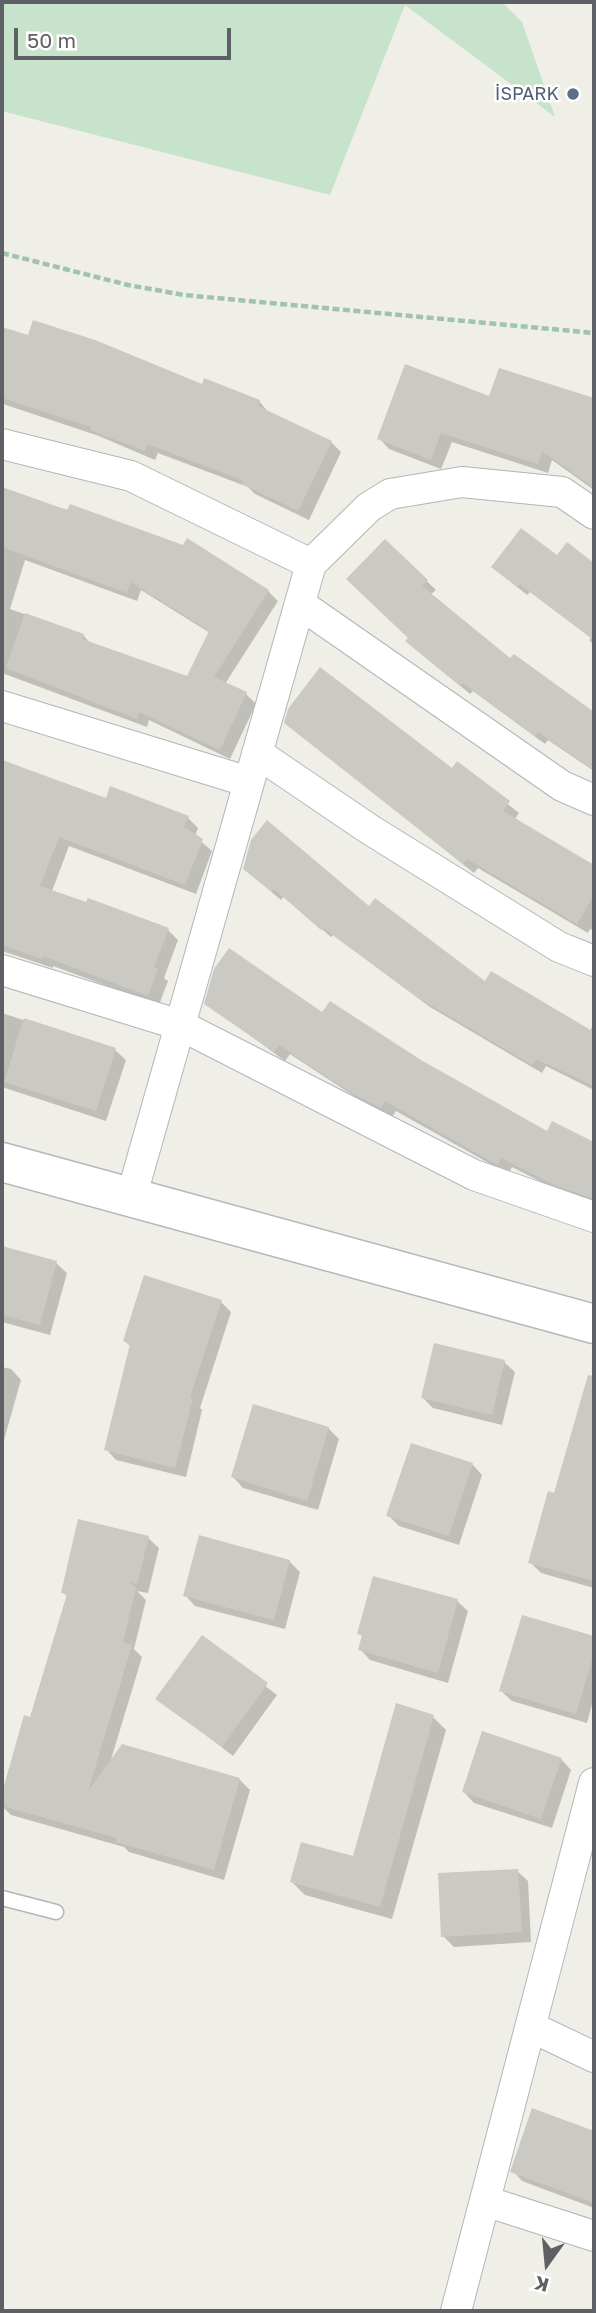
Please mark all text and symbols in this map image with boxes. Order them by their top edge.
scale bar [18,14,234,58]
text: 50 m [27,27,76,53]
place label: İSPARK [495,83,559,105]
marker: İSPARK [565,86,581,102]
north arrow [512,2229,582,2299]
text: K [532,2272,551,2298]

